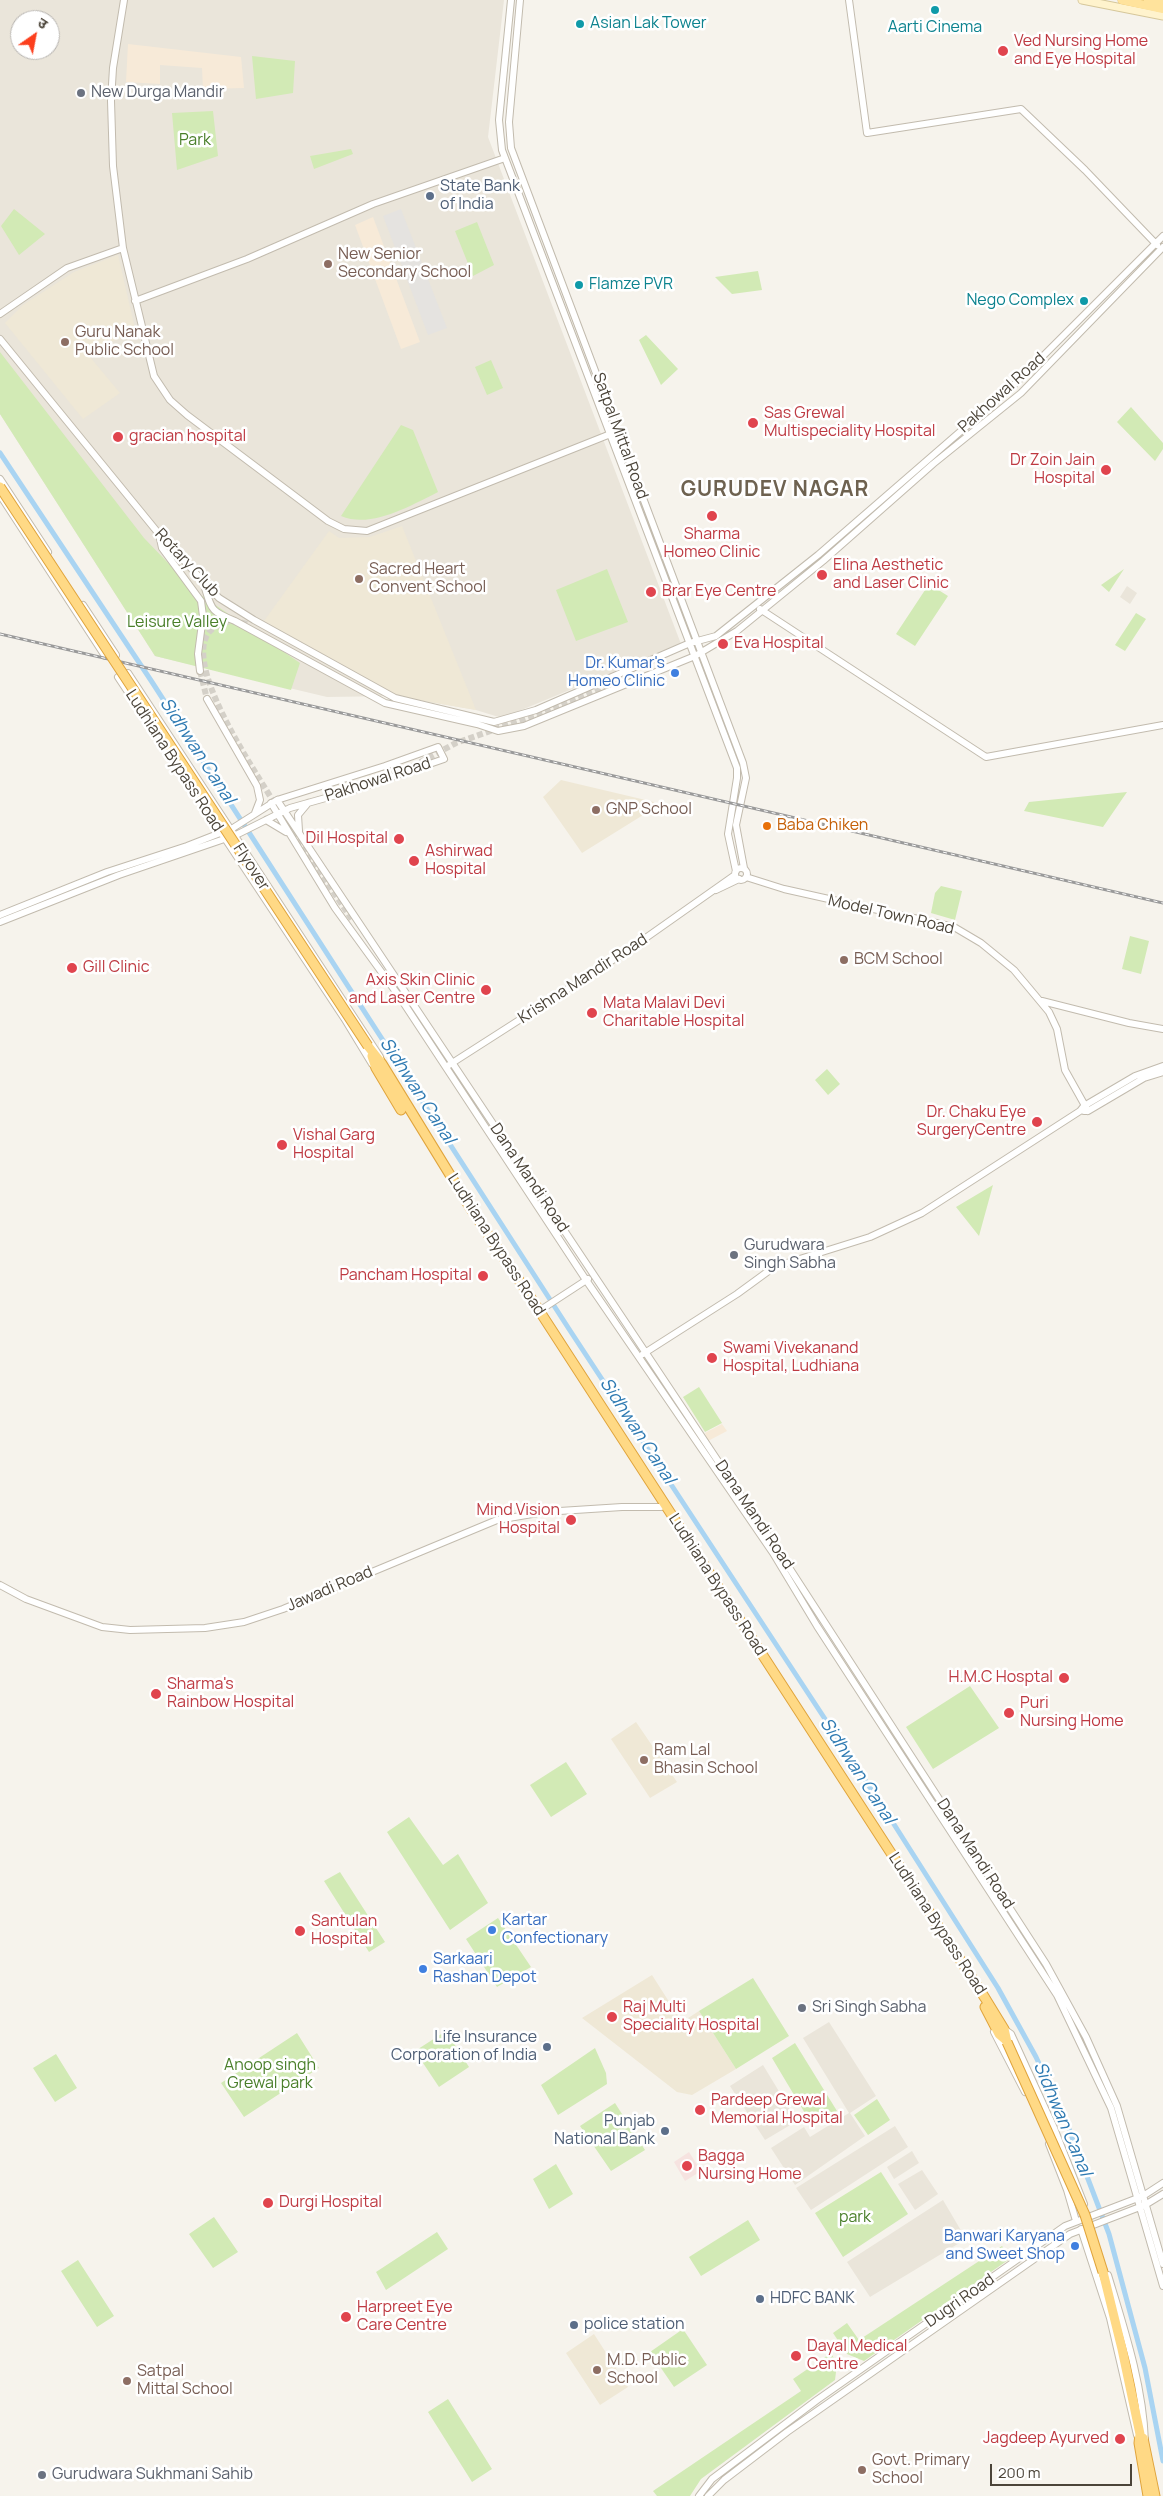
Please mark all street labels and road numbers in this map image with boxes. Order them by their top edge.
street label: Pakhowal Road [955,349,1049,437]
street label: Satpal Mittal Road [588,370,652,502]
street label: Rotary Club [151,525,223,601]
street label: Ludhiana Bypass Road [121,686,227,836]
street label: Pakhowal Road [323,754,433,806]
street label: Flyover [229,840,273,894]
street label: Model Town Road [826,891,956,939]
street label: Krishna Mandir Road [515,930,651,1028]
street label: Dana Mandi Road [485,1120,573,1236]
street label: Ludhiana Bypass Road [443,1170,549,1320]
street label: Dana Mandi Road [710,1457,798,1573]
street label: Ludhiana Bypass Road [664,1510,770,1660]
street label: Jawadi Road [284,1562,376,1616]
street label: Dana Mandi Road [932,1795,1018,1913]
street label: Ludhiana Bypass Road [884,1849,990,1999]
street label: Dugri Road [922,2270,998,2332]

